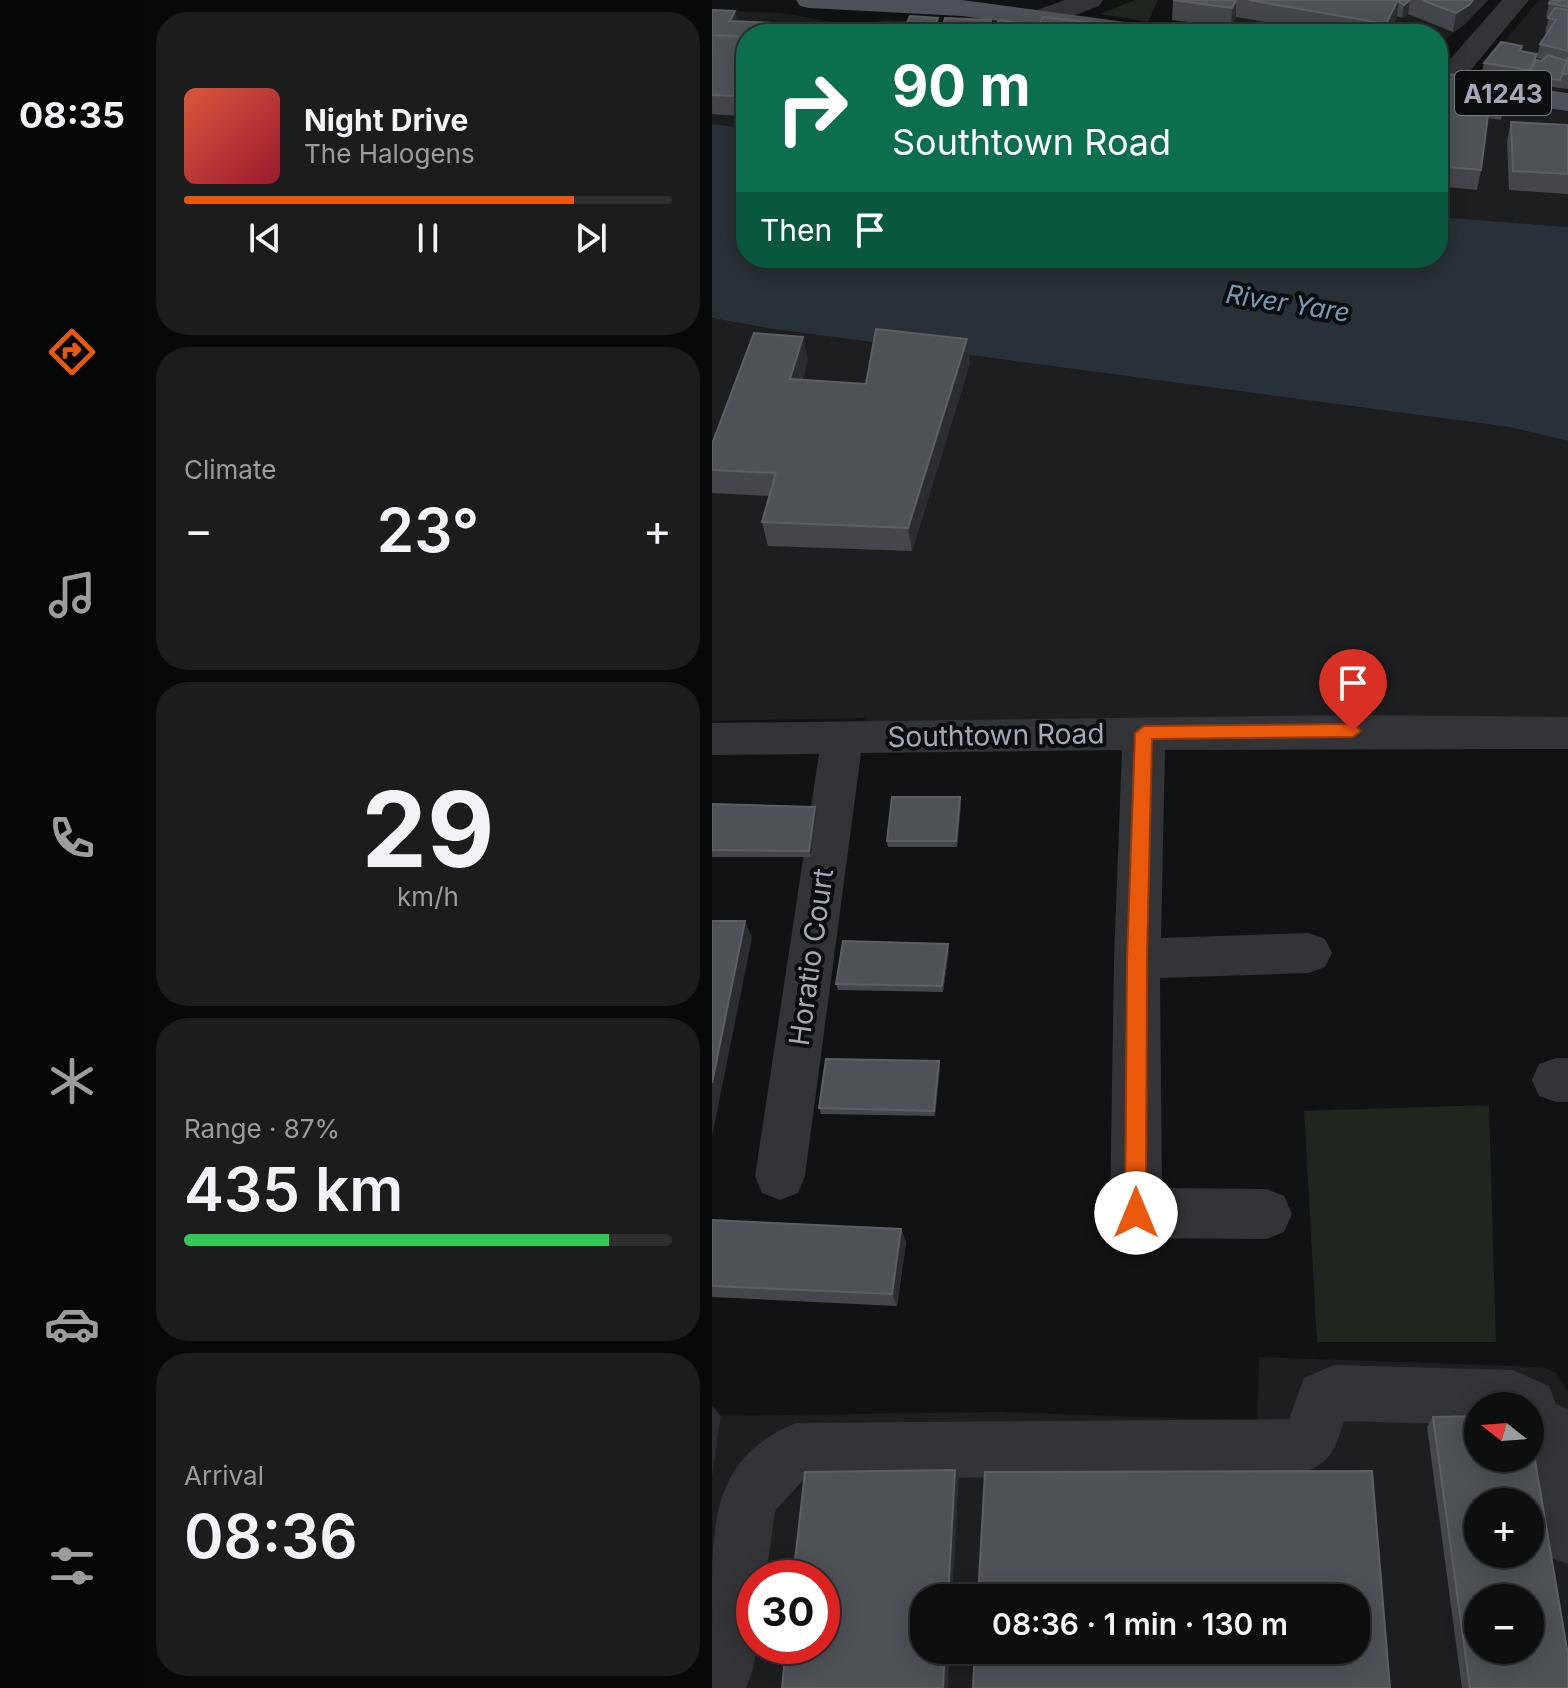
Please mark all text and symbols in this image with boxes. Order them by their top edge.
text: 90 m [892,52,1031,120]
icon: right [760,56,864,160]
road number: A1243 [1455,71,1551,115]
text: 08:35 [19,93,125,137]
text: Night Drive [304,102,468,138]
text: Southtown Road [892,120,1171,164]
text: The Halogens [304,138,475,169]
icon: arrive [848,208,892,252]
text: Then [760,212,832,248]
icon: previous [243,216,287,260]
icon: pause [406,216,450,260]
icon: next [569,216,613,260]
water label: River Yare [1224,278,1352,328]
icon: directions [44,324,100,380]
text: Climate [184,454,276,485]
text: 23° [377,494,479,566]
text: − [184,503,213,557]
text: + [643,503,672,557]
icon: music [44,567,100,623]
pin [1319,649,1387,731]
icon: arrive [1331,661,1375,705]
street label: Southtown Road [887,716,1105,754]
text: 29 [361,766,495,892]
icon: phone [44,810,100,866]
street label: Horatio Court [782,866,840,1048]
text: km/h [397,881,459,912]
icon: climate [44,1053,100,1109]
text: Range · 87% [184,1113,340,1144]
text: 435 km [184,1153,403,1225]
position arrow [1094,1171,1178,1255]
icon: car [44,1296,100,1352]
north arrow [1464,1392,1544,1472]
map controls [1464,1392,1544,1664]
text: Arrival [184,1460,264,1491]
button: + [1464,1488,1544,1568]
text: 08:36 [184,1500,358,1572]
icon: filters [44,1538,100,1594]
speed limit sign: 30 [736,1560,840,1664]
button: − [1464,1584,1544,1664]
text: 08:36 · 1 min · 130 m [992,1606,1288,1642]

